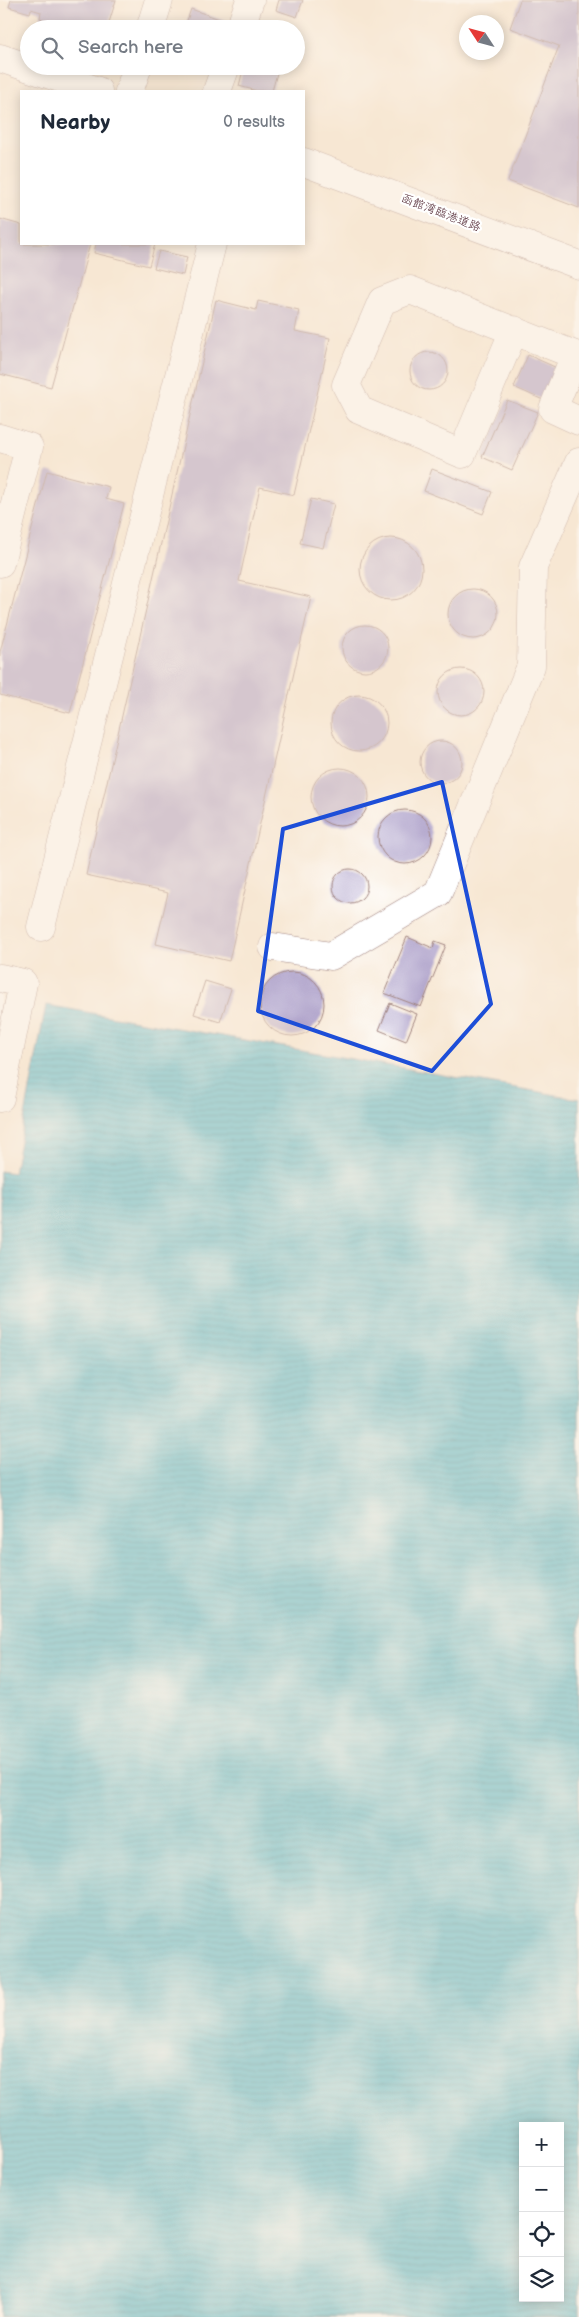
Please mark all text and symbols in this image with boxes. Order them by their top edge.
north arrow [459,15,504,60]
search box [20,20,305,75]
icon: search [38,34,66,62]
text: Search here [78,36,183,59]
text: Nearby [40,110,110,135]
text: 0 results [223,113,285,132]
street label: 函館湾臨港道路 [399,191,483,235]
map controls [519,2122,564,2302]
button: + [519,2122,564,2167]
button: − [519,2167,564,2212]
button: locate [519,2212,564,2257]
button: layers [519,2257,564,2302]

